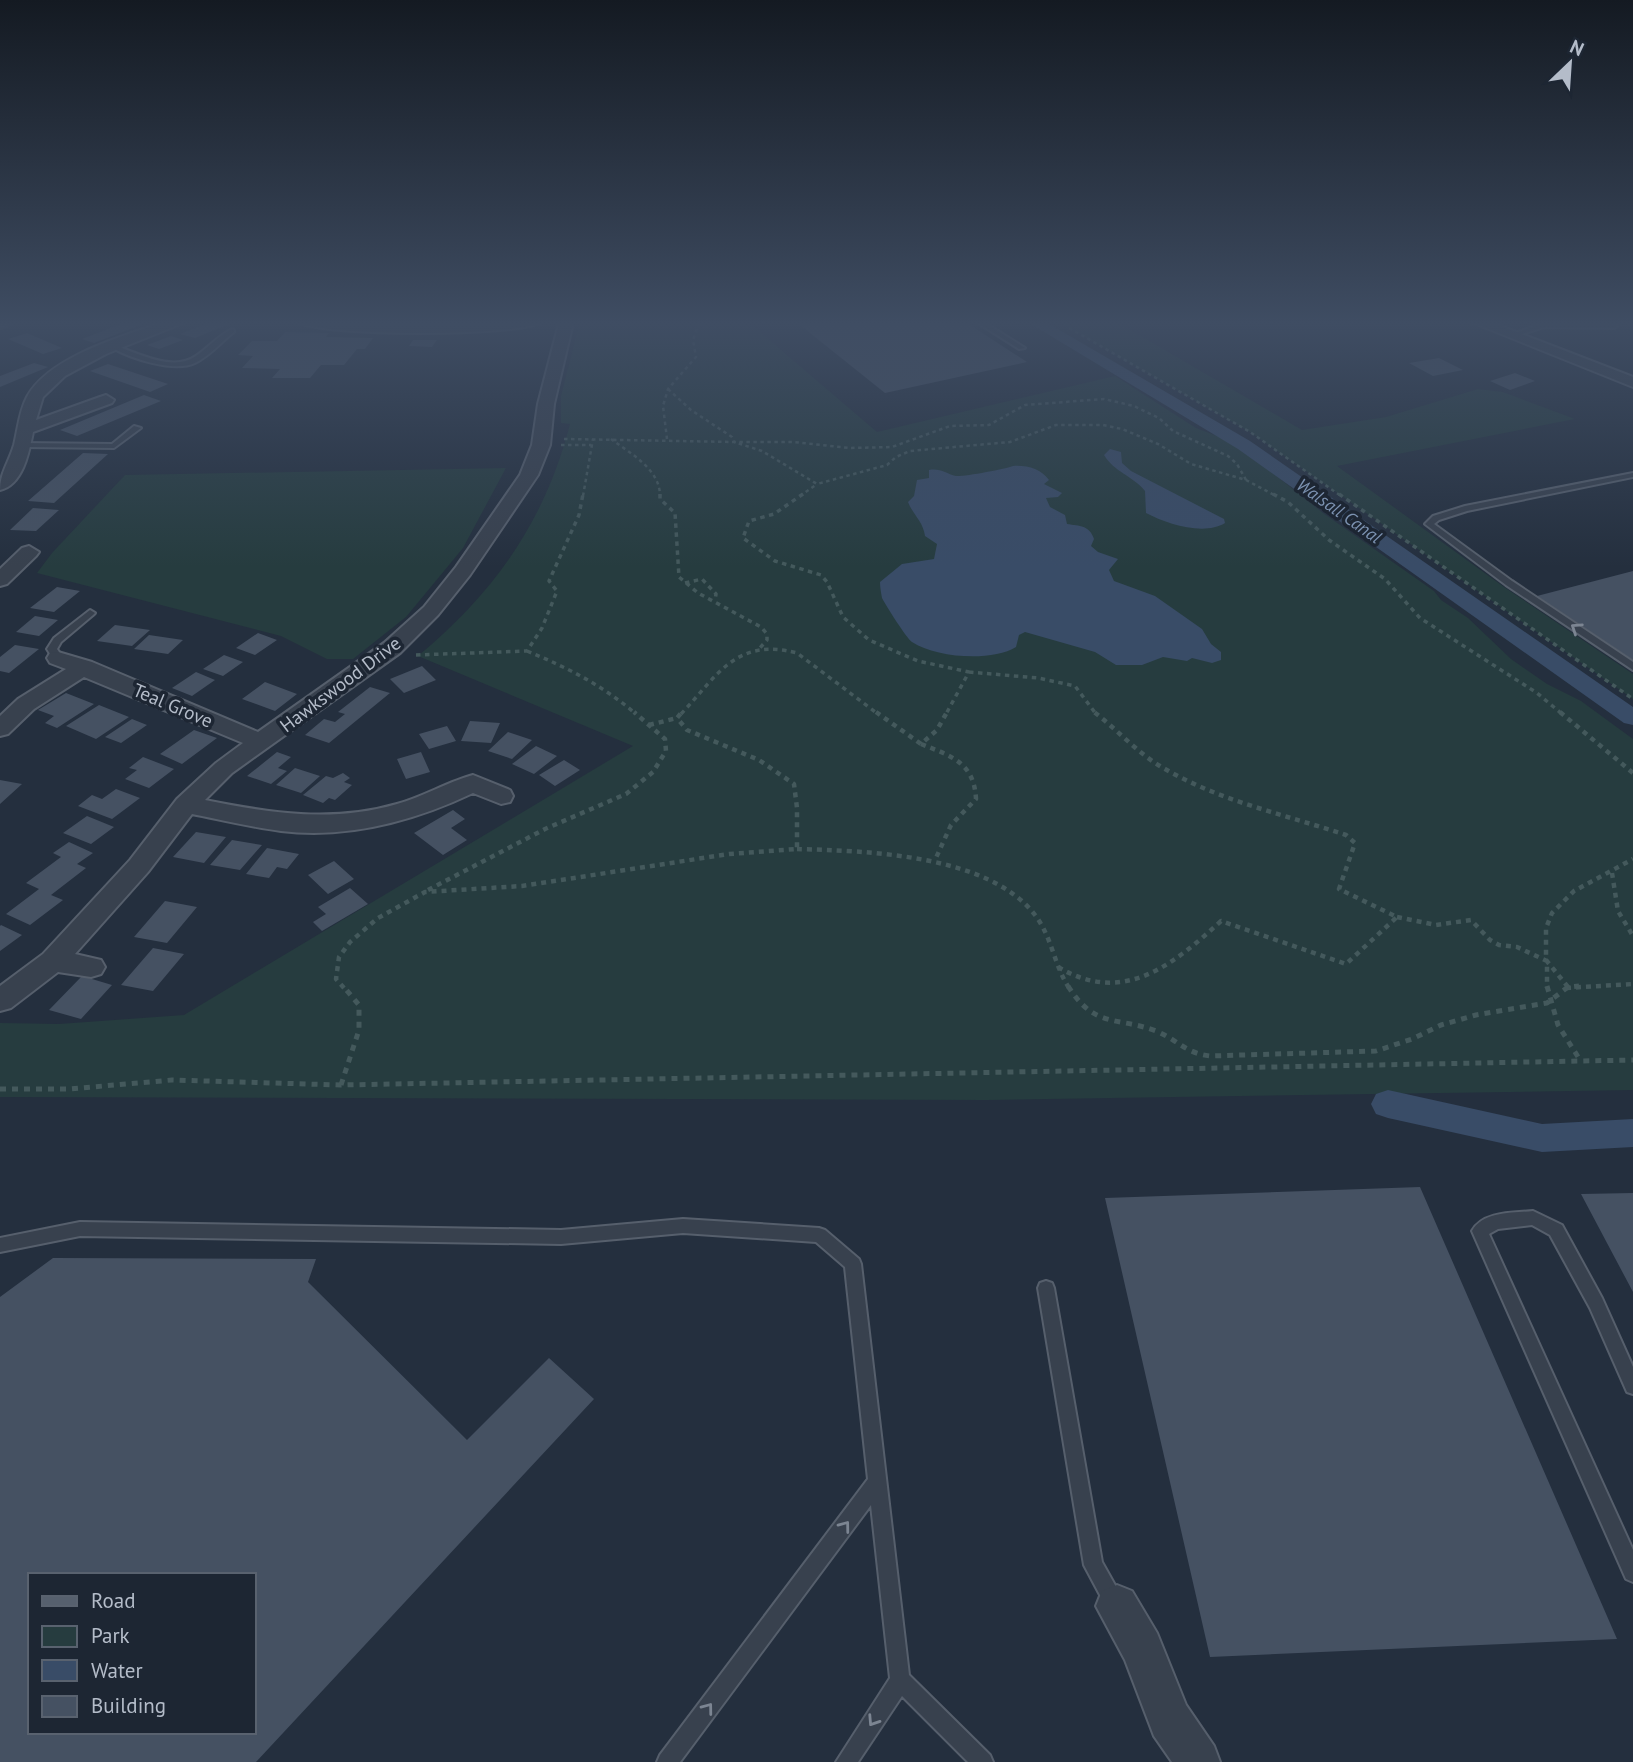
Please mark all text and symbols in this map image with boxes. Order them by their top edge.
north arrow [1535,28,1605,98]
text: N [1566,34,1588,61]
water label: Walsall Canal [1292,473,1386,548]
one-way arrow [1571,623,1584,636]
street label: Hawkswood Drive [275,631,405,737]
street label: Teal Grove [129,677,217,733]
one-way arrow [836,1521,849,1534]
legend [28,1573,256,1734]
text: Road [91,1587,135,1614]
text: Park [91,1622,130,1649]
text: Water [91,1657,143,1684]
text: Building [91,1692,166,1719]
one-way arrow [699,1703,712,1715]
one-way arrow [869,1713,881,1726]

